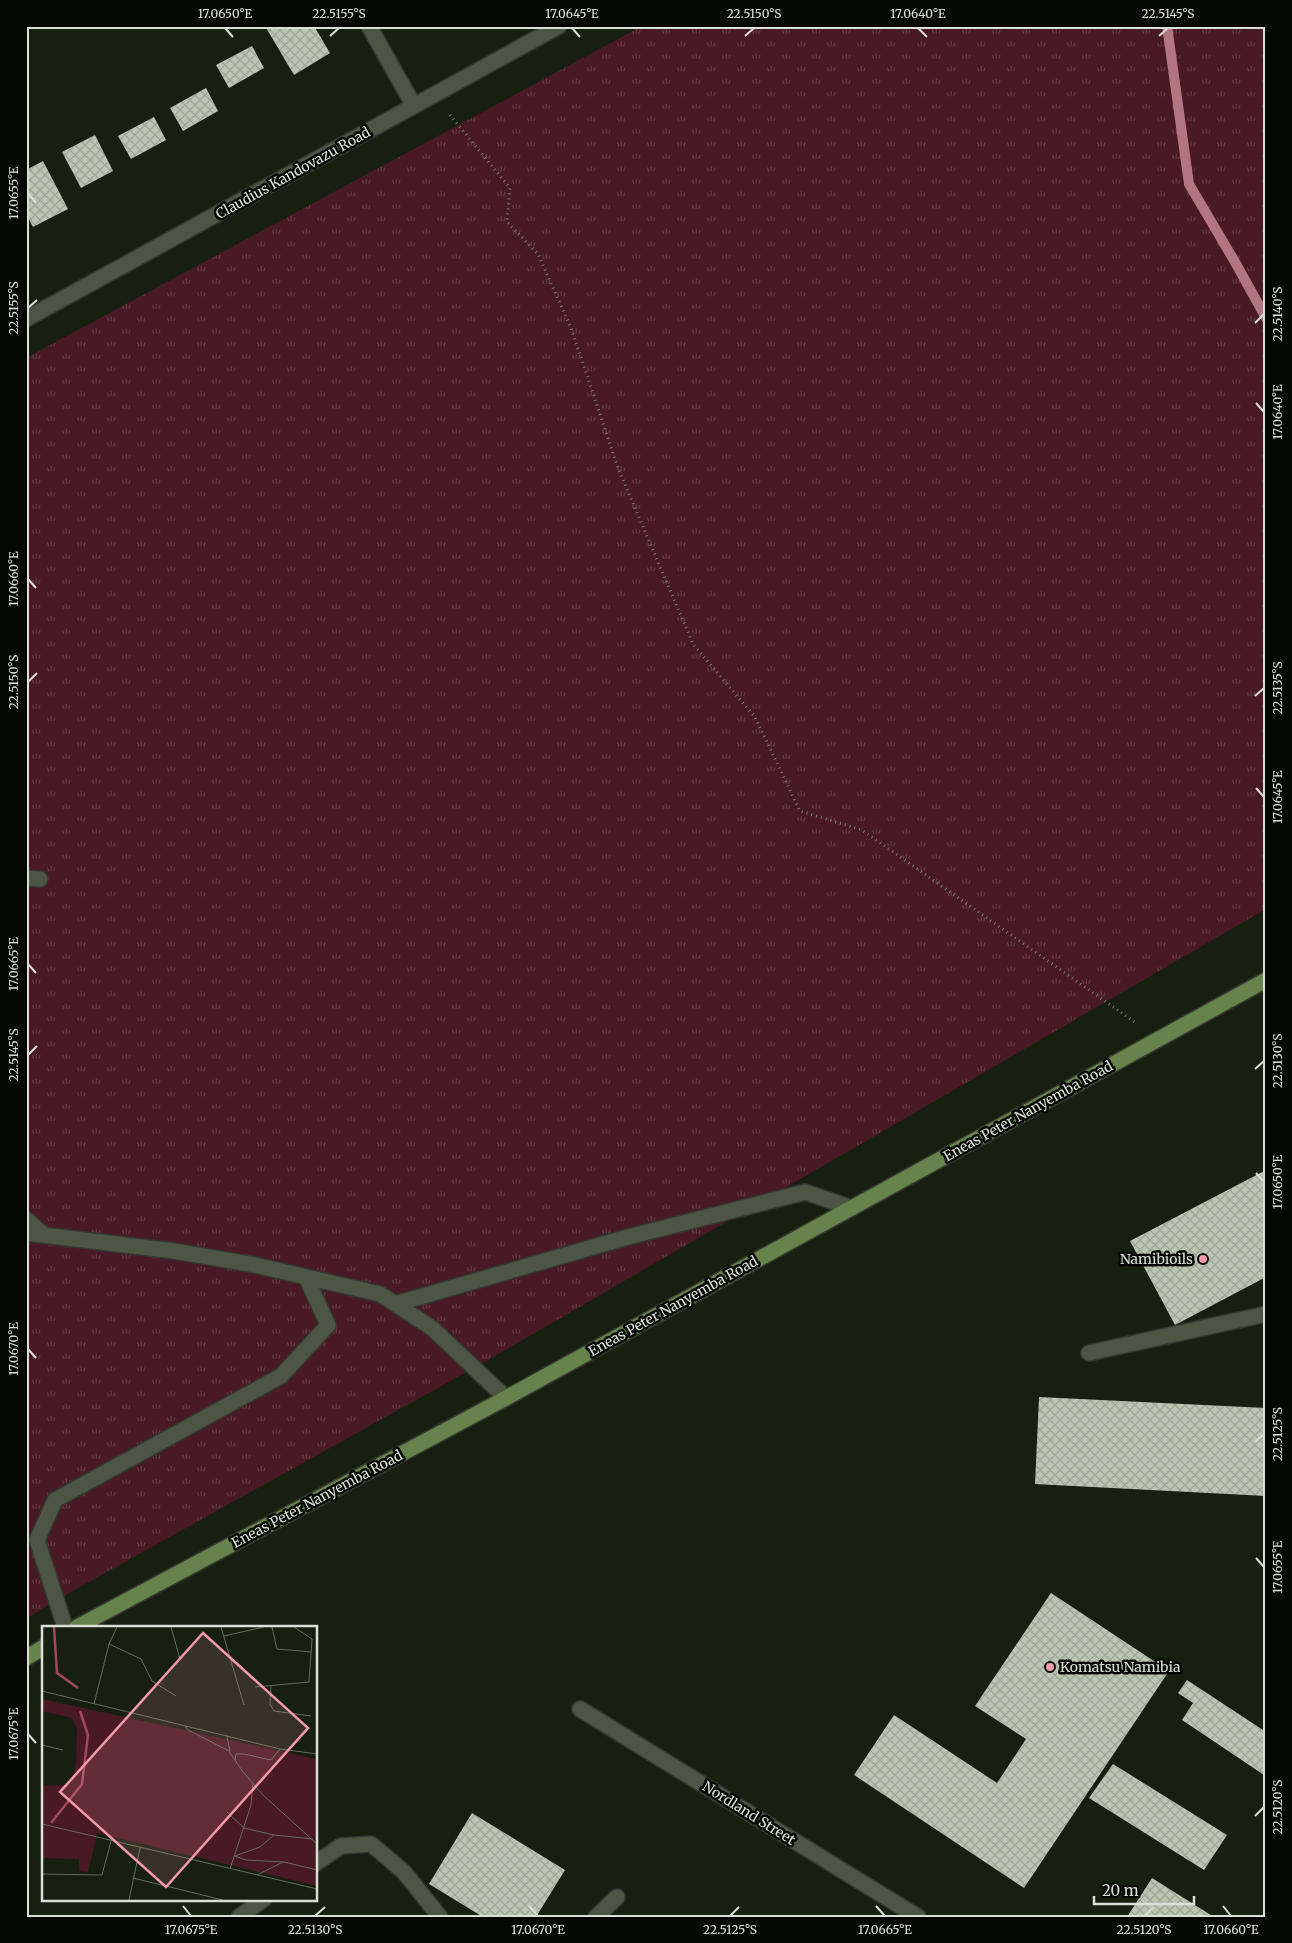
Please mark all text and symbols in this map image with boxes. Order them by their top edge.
text: 17.0650°E [198,6,253,21]
text: 22.5155°S [312,6,366,21]
text: 17.0645°E [545,6,599,21]
text: 22.5150°S [727,6,781,21]
text: 17.0640°E [890,6,946,21]
text: 22.5145°S [1141,6,1195,21]
street label: Claudius Kandovazu Road [213,123,374,223]
text: 17.0655°E [6,166,21,219]
text: 22.5155°S [6,281,21,335]
text: 22.5140°S [1270,287,1285,341]
text: 17.0640°E [1270,384,1285,440]
text: 17.0660°E [6,551,21,607]
text: 22.5150°S [6,655,21,709]
text: 22.5135°S [1270,661,1285,715]
text: 17.0645°E [1270,770,1285,824]
text: 17.0665°E [6,937,21,991]
text: 22.5145°S [6,1028,21,1082]
text: 22.5130°S [1270,1034,1285,1088]
street label: Eneas Peter Nanyemba Road [940,1057,1116,1165]
text: 17.0650°E [1270,1154,1285,1209]
place label: Namibioils [1120,1250,1193,1268]
street label: Eneas Peter Nanyemba Road [585,1252,761,1360]
marker: Namibioils [1197,1253,1209,1265]
text: 17.0670°E [6,1322,21,1376]
text: 22.5125°S [1270,1407,1285,1461]
street label: Eneas Peter Nanyemba Road [229,1446,406,1552]
text: 17.0655°E [1270,1540,1285,1593]
inset map [42,1626,318,1900]
place label: Komatsu Namibia [1060,1658,1181,1676]
marker: Komatsu Namibia [1044,1661,1056,1673]
text: 17.0675°E [6,1707,21,1760]
street label: Nordland Street [699,1777,799,1849]
text: 22.5120°S [1270,1779,1285,1835]
scale bar [1094,1873,1194,1905]
text: 20 m [1102,1881,1139,1900]
text: 17.0675°E [165,1922,218,1937]
text: 22.5130°S [288,1922,342,1937]
text: 17.0670°E [511,1922,565,1937]
text: 22.5125°S [703,1922,757,1937]
text: 17.0665°E [858,1922,912,1937]
text: 22.5120°S [1116,1922,1172,1937]
text: 17.0660°E [1203,1922,1259,1937]

